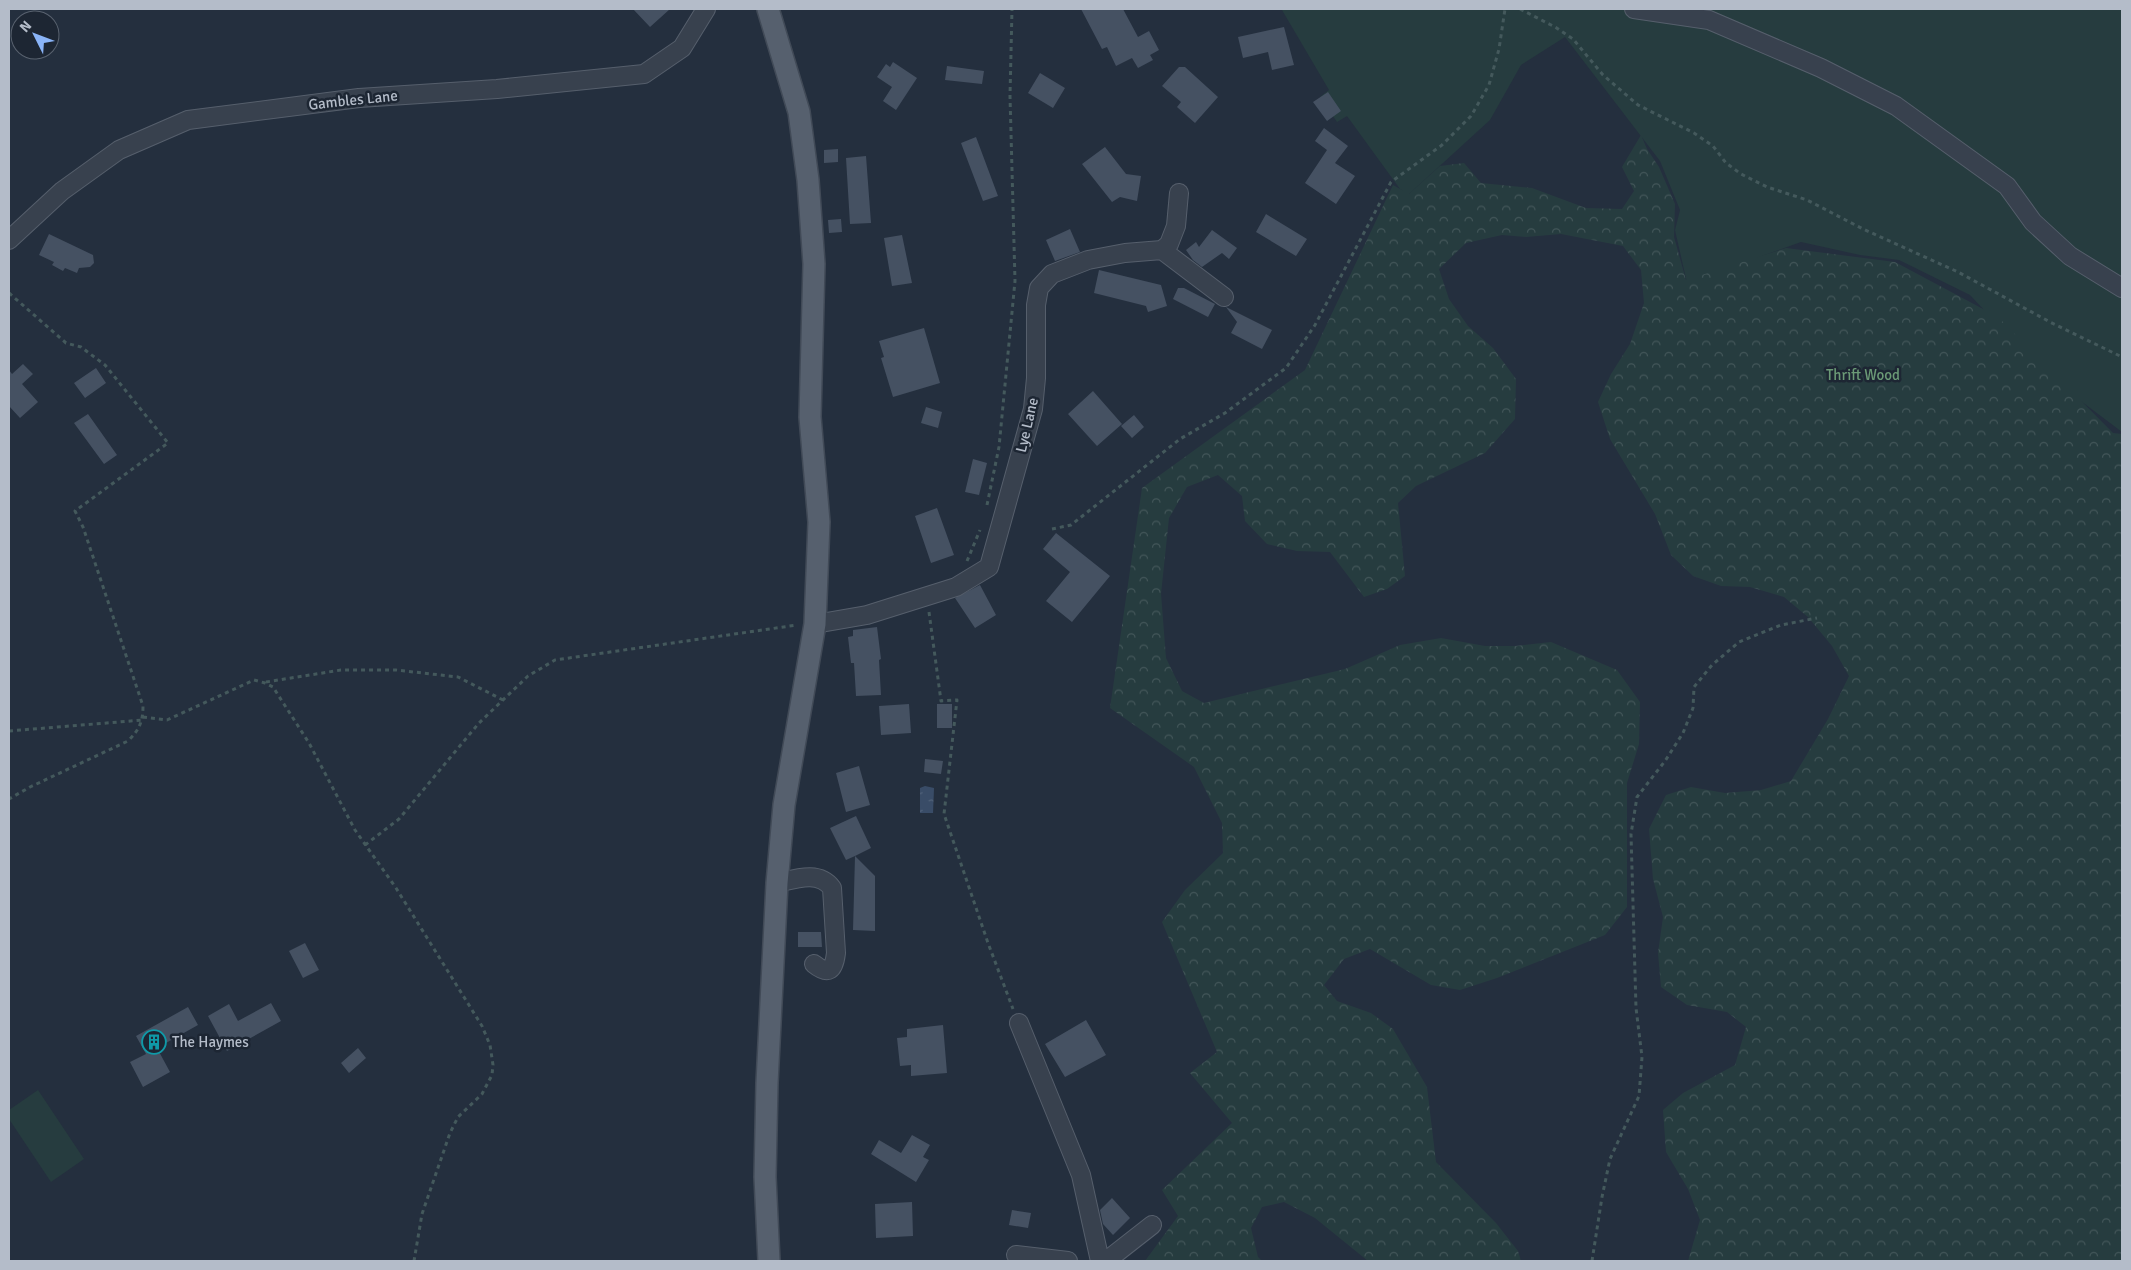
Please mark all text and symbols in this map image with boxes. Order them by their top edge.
north arrow [10,10,60,60]
text: N [16,17,35,36]
street label: Gambles Lane [307,86,399,114]
park label: Thrift Wood [1826,366,1900,384]
street label: Lye Lane [1012,396,1042,454]
building icon: The Haymes [141,1029,167,1055]
place label: The Haymes [172,1033,249,1051]

